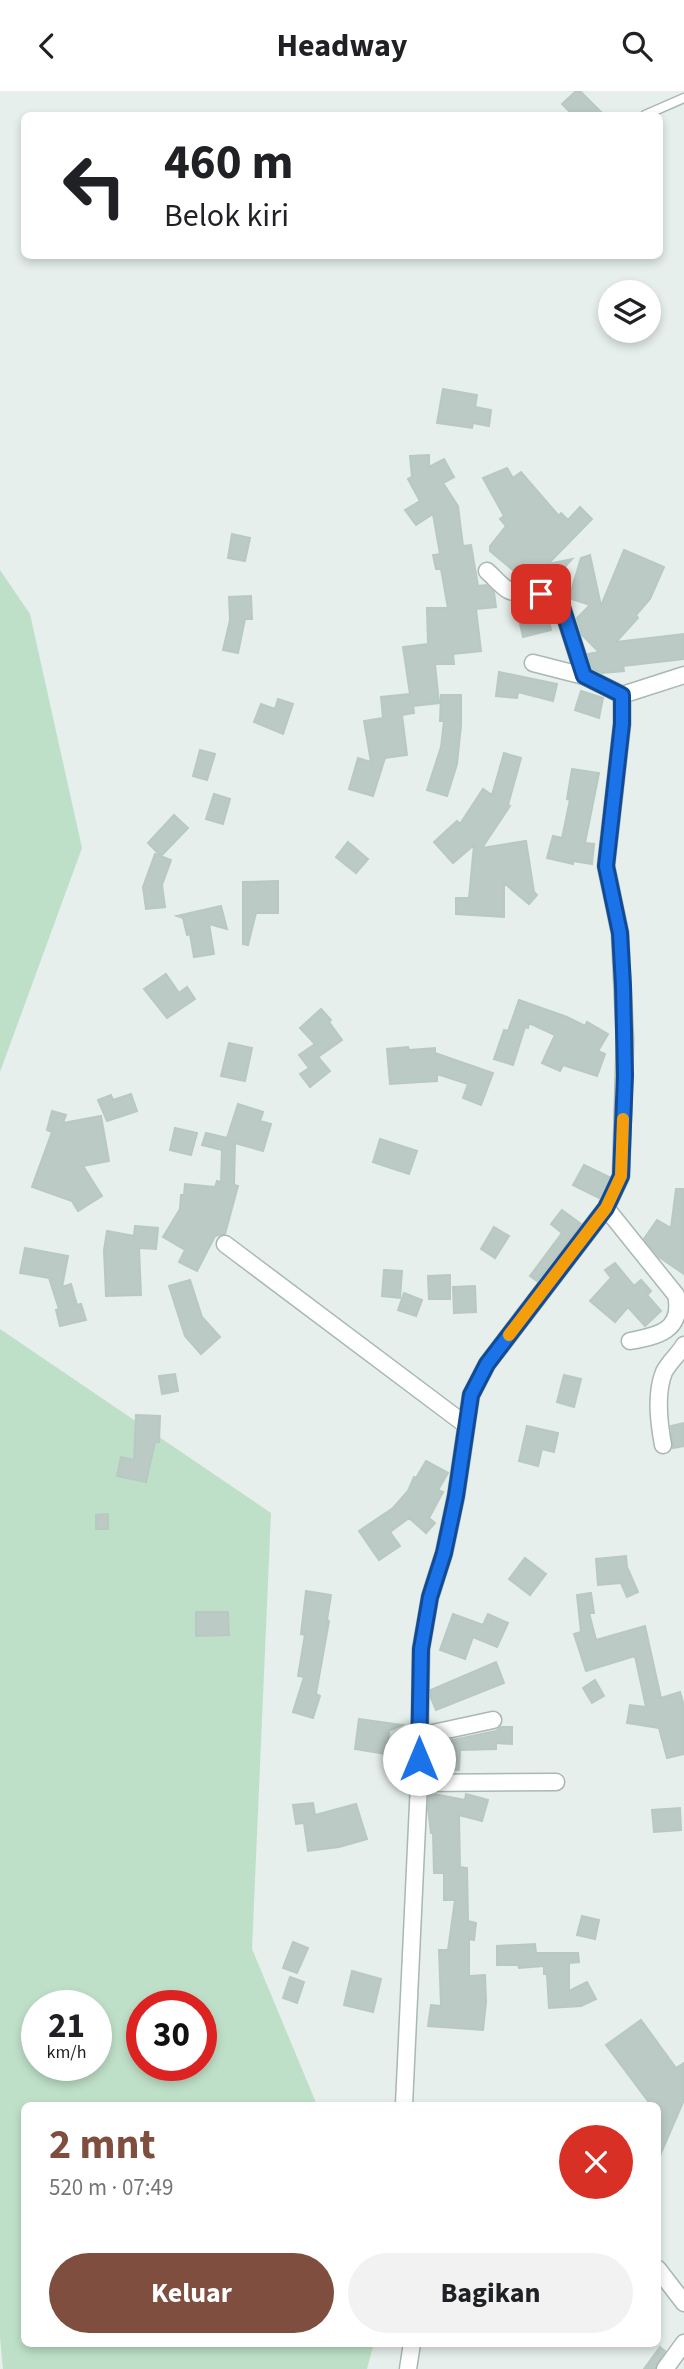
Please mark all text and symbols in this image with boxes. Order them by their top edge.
text: Headway [276,23,408,69]
icon: back [28,27,66,65]
icon: search [618,27,656,65]
text: 460 m [164,128,293,198]
icon: left [49,140,140,231]
text: Belok kiri [164,193,289,239]
map controls [598,280,661,343]
button: layers [598,280,661,343]
pin [511,564,571,624]
icon: arrive [522,575,560,613]
position arrow [382,1722,456,1796]
speed limit sign: 30 [126,1990,217,2081]
text: 21 [48,2001,85,2051]
text: km/h [47,2040,86,2065]
text: 2 mnt [49,2115,156,2175]
button: close [559,2125,633,2199]
text: 520 m · 07:49 [49,2171,173,2204]
button: Keluar [49,2253,334,2333]
button: Bagikan [348,2253,633,2333]

